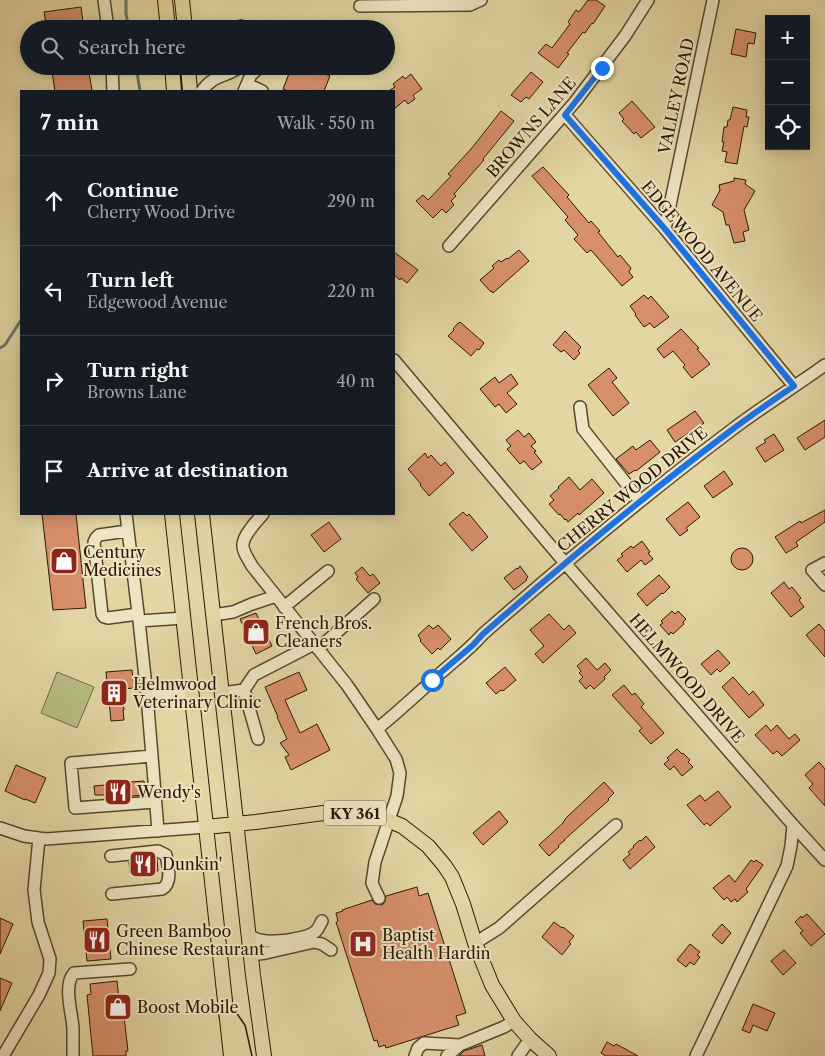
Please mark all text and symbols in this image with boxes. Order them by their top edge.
map controls [765,15,810,150]
button: + [765,15,810,60]
search box [20,20,395,75]
icon: search [38,34,66,62]
text: Search here [78,36,186,59]
street label: VALLEY ROAD [654,36,698,157]
route end [591,57,614,80]
button: − [765,60,810,105]
street label: BROWNS LANE [482,73,580,181]
button: locate [765,105,810,150]
text: 7 min [40,110,99,135]
text: Walk · 550 m [277,113,375,133]
street label: EDGEWOOD AVENUE [637,177,767,325]
text: Continue [87,179,179,202]
icon: ahead [40,187,68,215]
text: 290 m [327,191,375,211]
text: Cherry Wood Drive [87,202,235,222]
text: Turn left [87,269,174,292]
icon: left [40,277,68,305]
text: 220 m [327,281,375,301]
text: Edgewood Avenue [87,292,228,312]
text: Turn right [87,359,188,382]
icon: right [40,367,68,395]
text: 40 m [336,371,375,391]
text: Browns Lane [87,382,186,402]
street label: CHERRY WOOD DRIVE [553,422,711,556]
icon: arrive [40,457,68,485]
text: Arrive at destination [87,459,288,482]
place label: Century Medicines [83,542,162,580]
shop icon: Century Medicines [49,546,79,576]
street label: HELMWOOD DRIVE [625,609,749,747]
place label: French Bros. Cleaners [275,613,372,651]
shop icon: French Bros. Cleaners [241,617,271,647]
route start [421,669,444,692]
place label: Helmwood Veterinary Clinic [132,674,261,712]
building icon: Helmwood Veterinary Clinic [99,678,129,708]
restaurant icon: Wendy's [103,777,133,807]
place label: Wendy's [136,782,201,802]
road number: KY 361 [324,800,386,826]
restaurant icon: Dunkin' [128,849,158,879]
place label: Dunkin' [162,854,222,874]
place label: Green Bamboo Chinese Restaurant [116,921,265,959]
restaurant icon: Green Bamboo Chinese Restaurant [82,925,112,955]
place label: Baptist Health Hardin [382,925,491,963]
hospital icon: Baptist Health Hardin [348,929,378,959]
shop icon: Boost Mobile [103,992,133,1022]
place label: Boost Mobile [137,997,238,1017]

